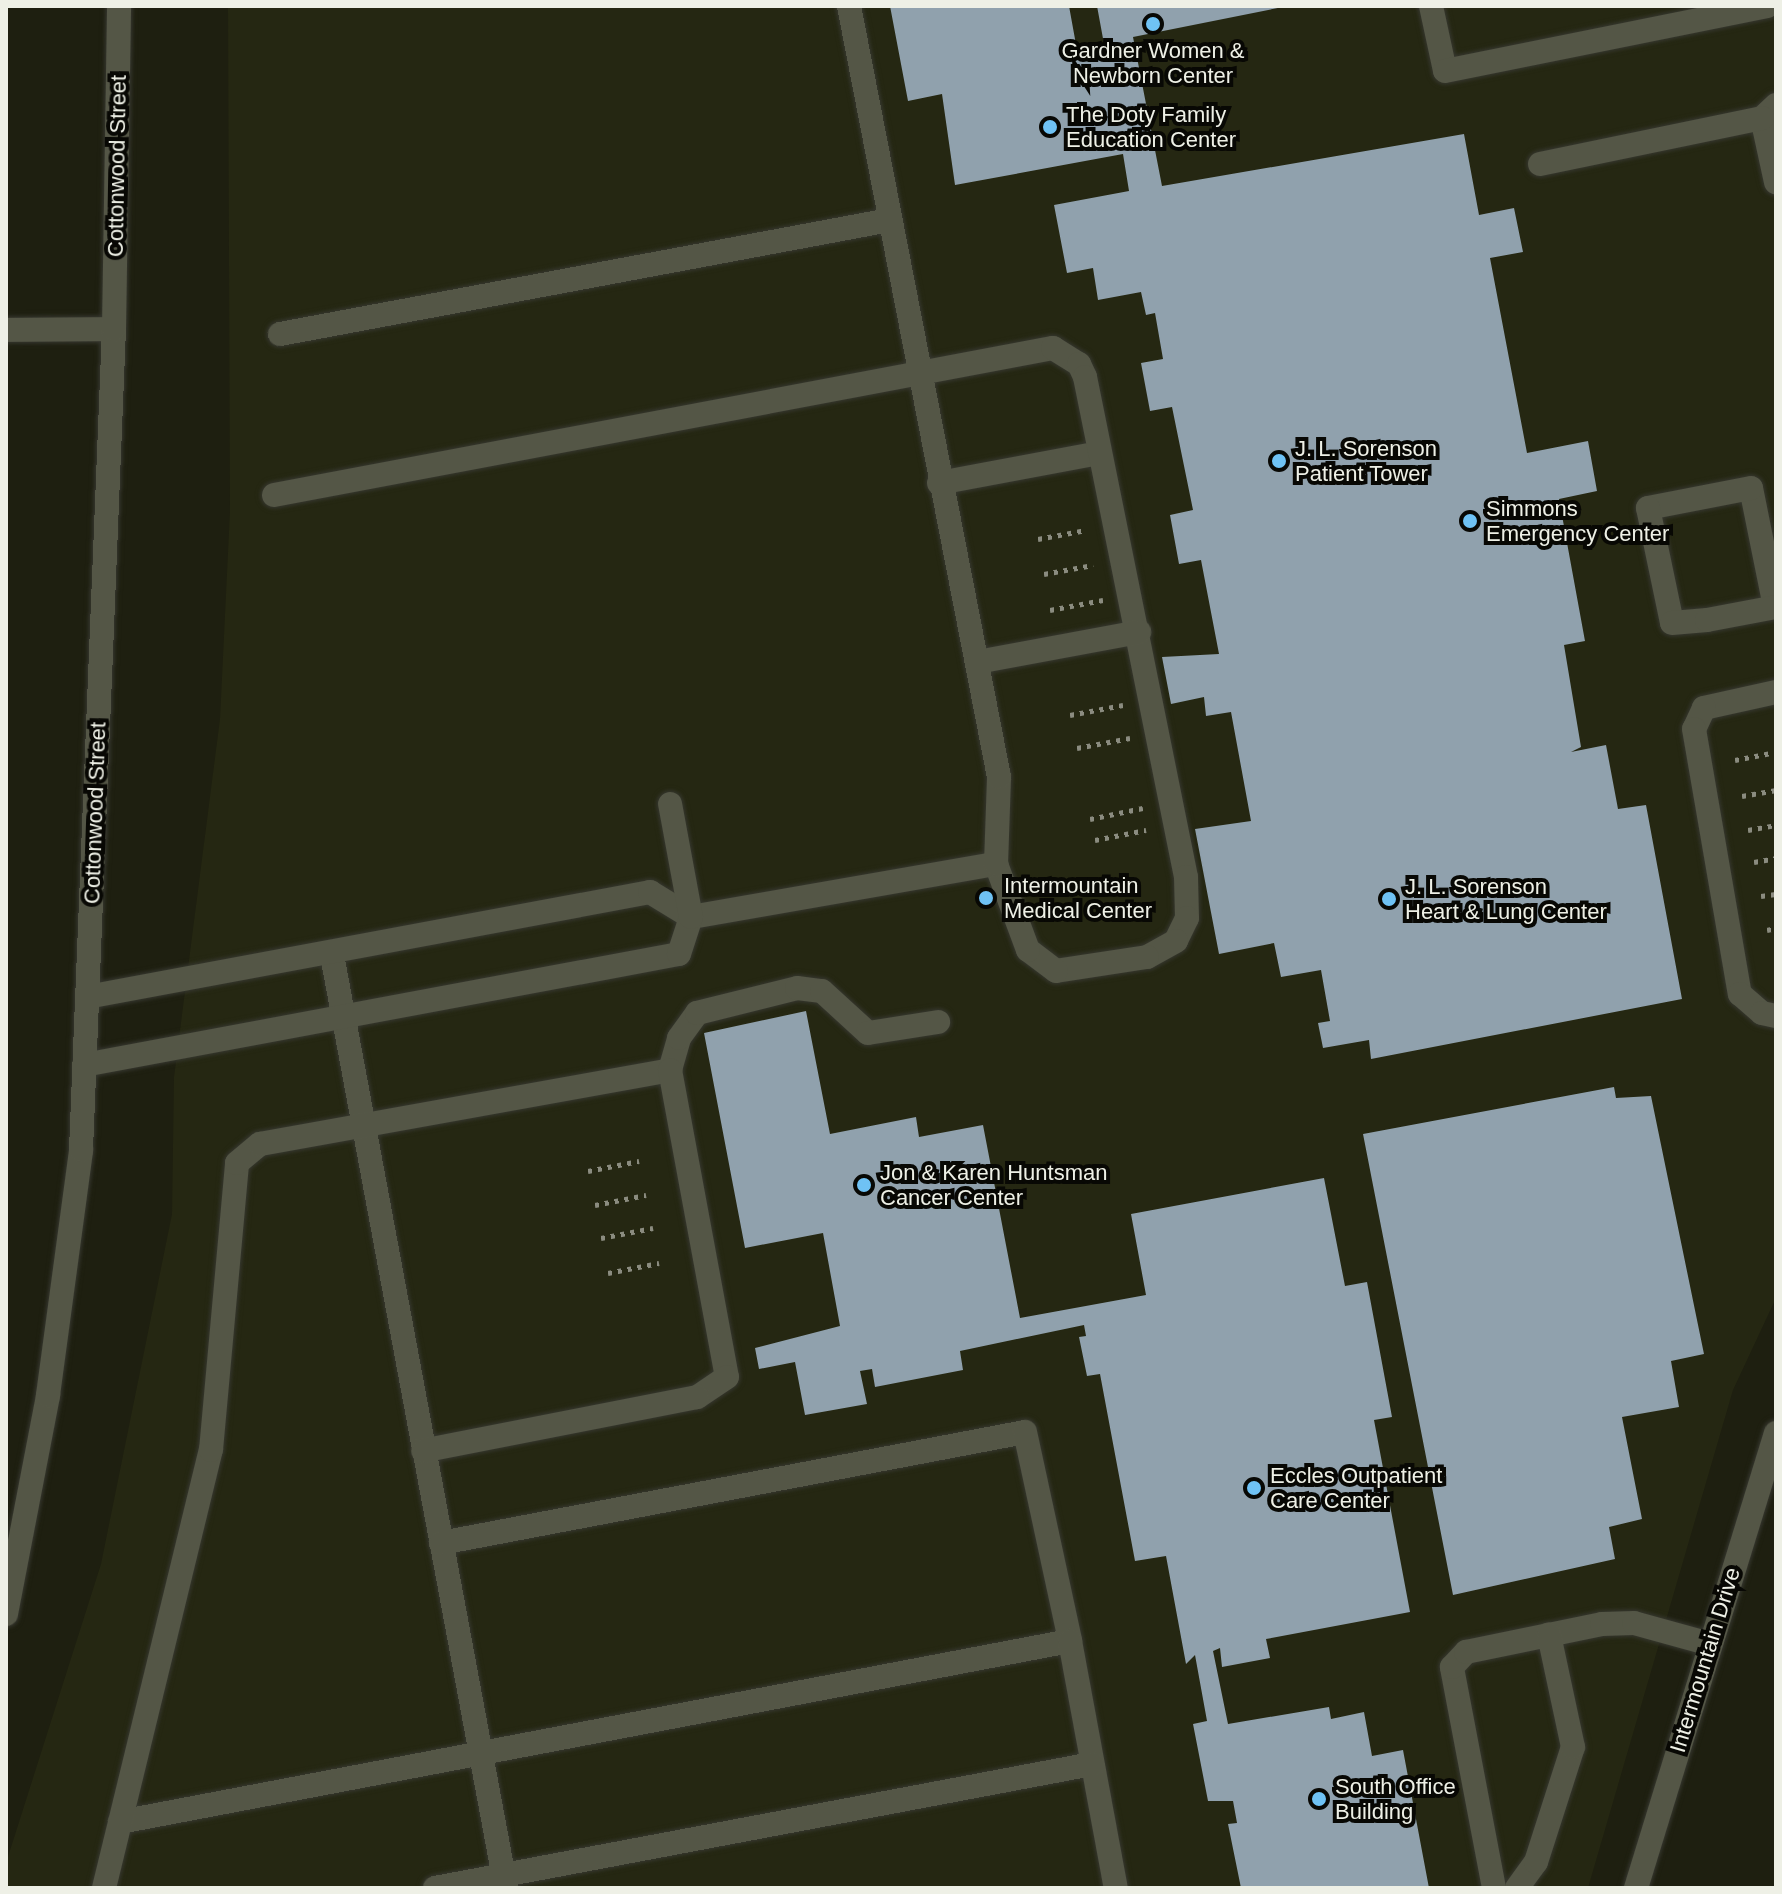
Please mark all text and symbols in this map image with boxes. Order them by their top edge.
marker: Gardner Women & Newborn Center [1144,15,1162,33]
place label: Gardner Women & Newborn Center [1061,37,1245,88]
street label: Cottonwood Street [102,75,132,257]
place label: The Doty Family Education Center [1066,101,1236,152]
marker: The Doty Family Education Center [1041,118,1059,136]
place label: J. L. Sorenson Patient Tower [1295,435,1437,486]
marker: J. L. Sorenson Patient Tower [1270,452,1288,470]
place label: Simmons Emergency Center [1486,495,1669,546]
marker: Simmons Emergency Center [1461,512,1479,530]
street label: Cottonwood Street [79,721,111,905]
place label: Intermountain Medical Center [1004,872,1152,924]
place label: J. L. Sorenson Heart & Lung Center [1405,873,1607,924]
marker: Intermountain Medical Center [975,887,997,909]
marker: J. L. Sorenson Heart & Lung Center [1380,890,1398,908]
place label: Jon & Karen Huntsman Cancer Center [880,1159,1107,1210]
marker: Jon & Karen Huntsman Cancer Center [855,1176,873,1194]
place label: Eccles Outpatient Care Center [1270,1462,1442,1514]
marker: Eccles Outpatient Care Center [1245,1479,1263,1497]
street label: Intermountain Drive [1664,1564,1746,1756]
place label: South Office Building [1335,1773,1456,1824]
marker: South Office Building [1310,1790,1328,1808]

